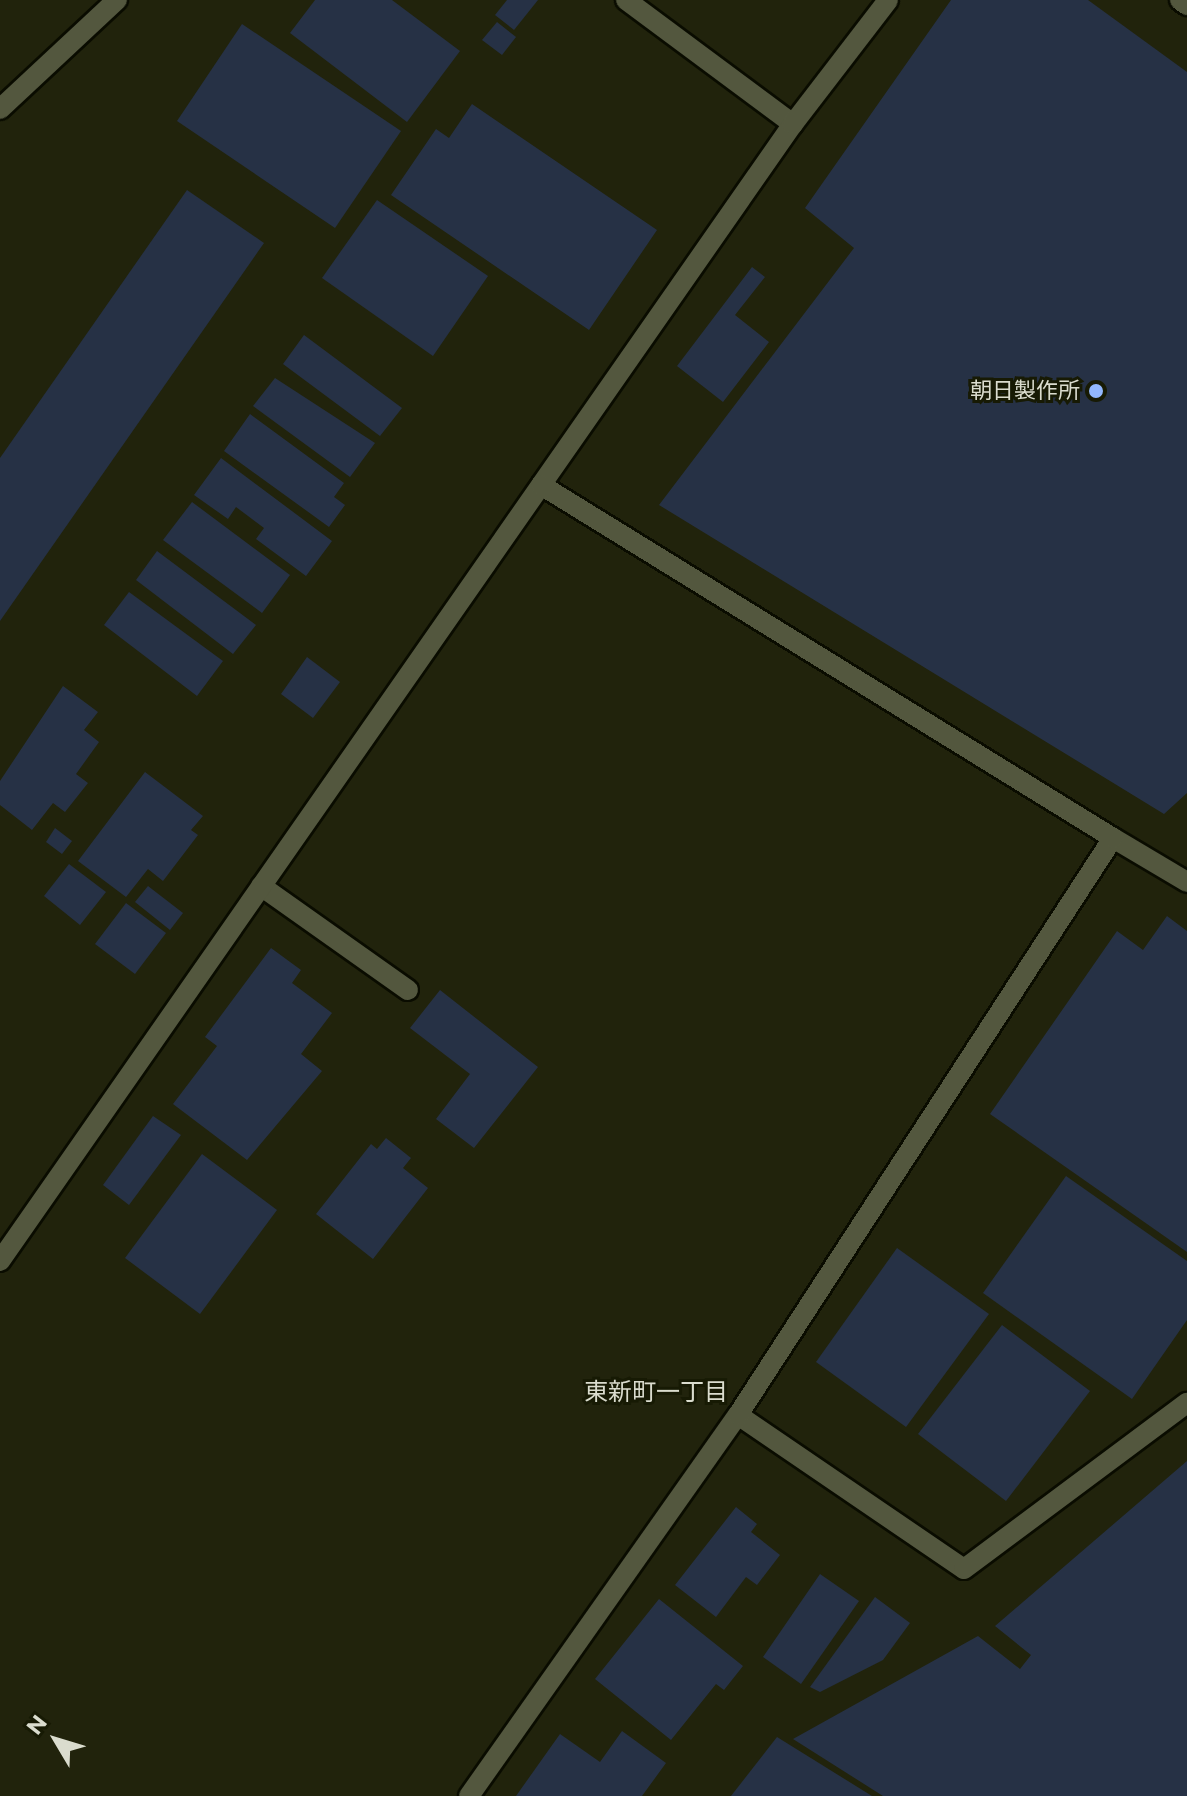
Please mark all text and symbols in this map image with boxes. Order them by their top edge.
place label: 朝日製作所 [970,378,1080,404]
marker: 朝日製作所 [1087,382,1105,400]
district label: 東新町一丁目 [584,1378,728,1406]
north arrow [16,1700,96,1780]
text: N [21,1710,53,1740]

